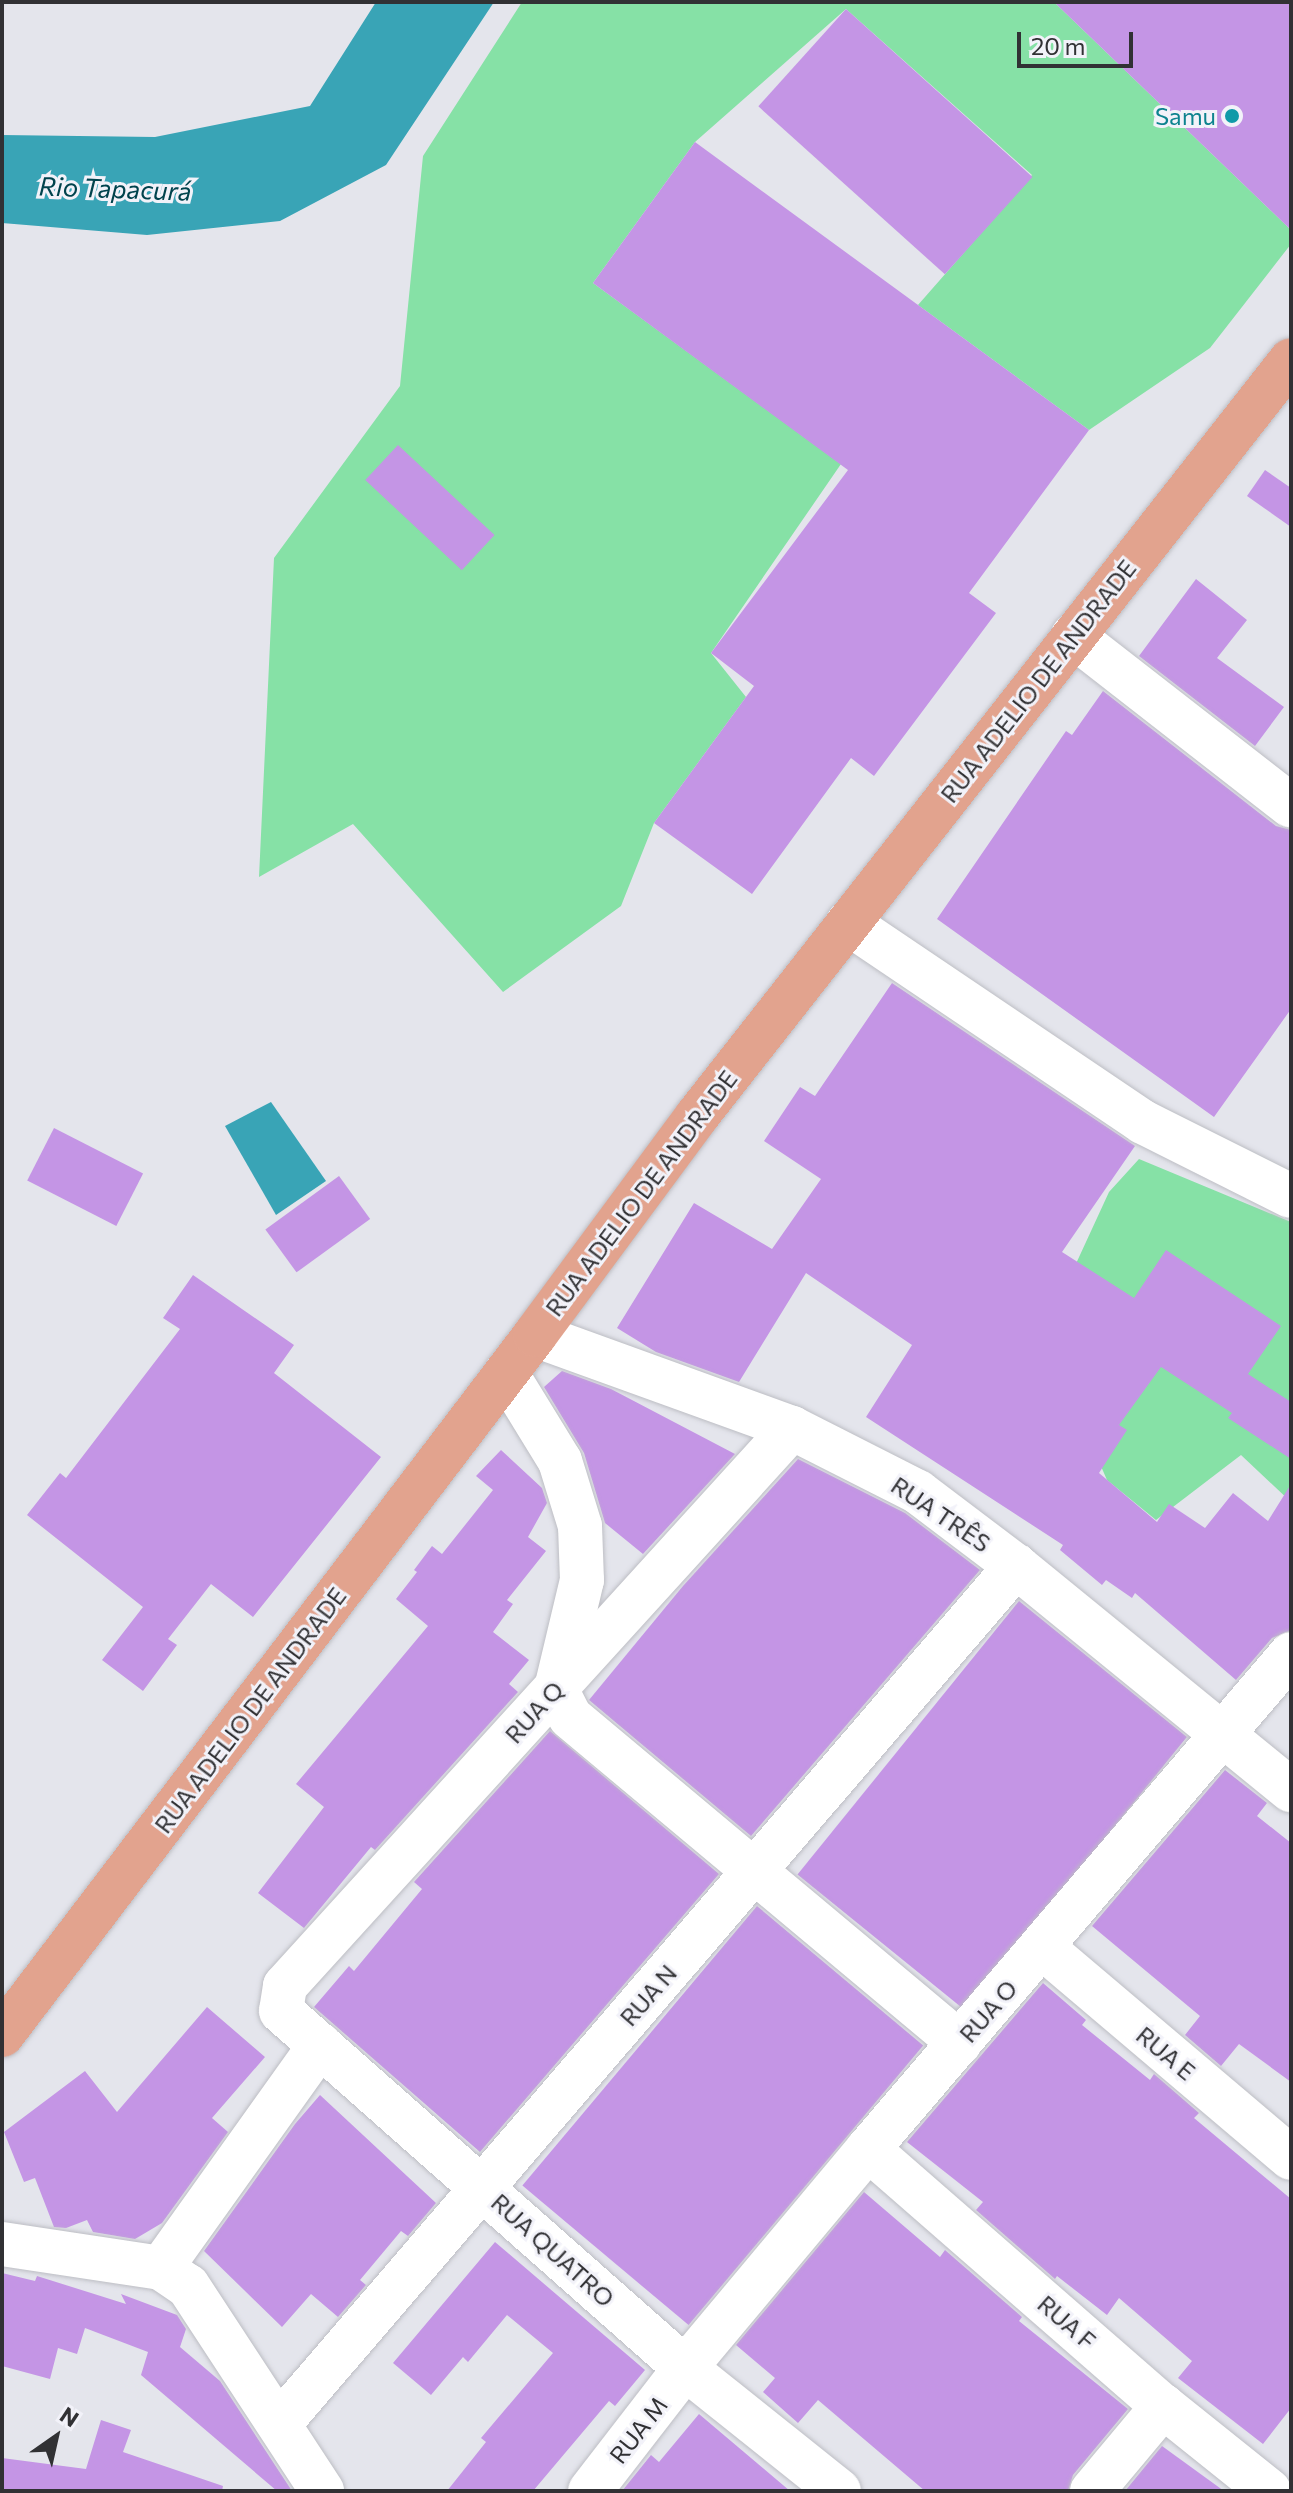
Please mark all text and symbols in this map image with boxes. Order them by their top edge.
scale bar [1021,16,1137,66]
text: 20 m [1031,31,1085,60]
place label: Samu [1155,102,1216,130]
marker: Samu [1223,107,1241,125]
water label: Rio Tapacurá [38,170,192,206]
street label: RUA ADELIO DE ANDRADE [934,554,1142,808]
street label: RUA ADELIO DE ANDRADE [539,1064,743,1322]
street label: RUA TRÊS [886,1470,996,1558]
street label: RUA ADELIO DE ANDRADE [148,1581,352,1839]
street label: RUA Q [499,1675,569,1749]
street label: RUA N [614,1959,682,2031]
street label: RUA O [953,1974,1023,2048]
street label: RUA E [1131,2020,1201,2086]
street label: RUA QUATRO [486,2187,620,2313]
street label: RUA F [1032,2289,1102,2355]
street label: RUA M [603,2391,673,2469]
north arrow [16,2397,96,2477]
text: N [55,2401,84,2432]

